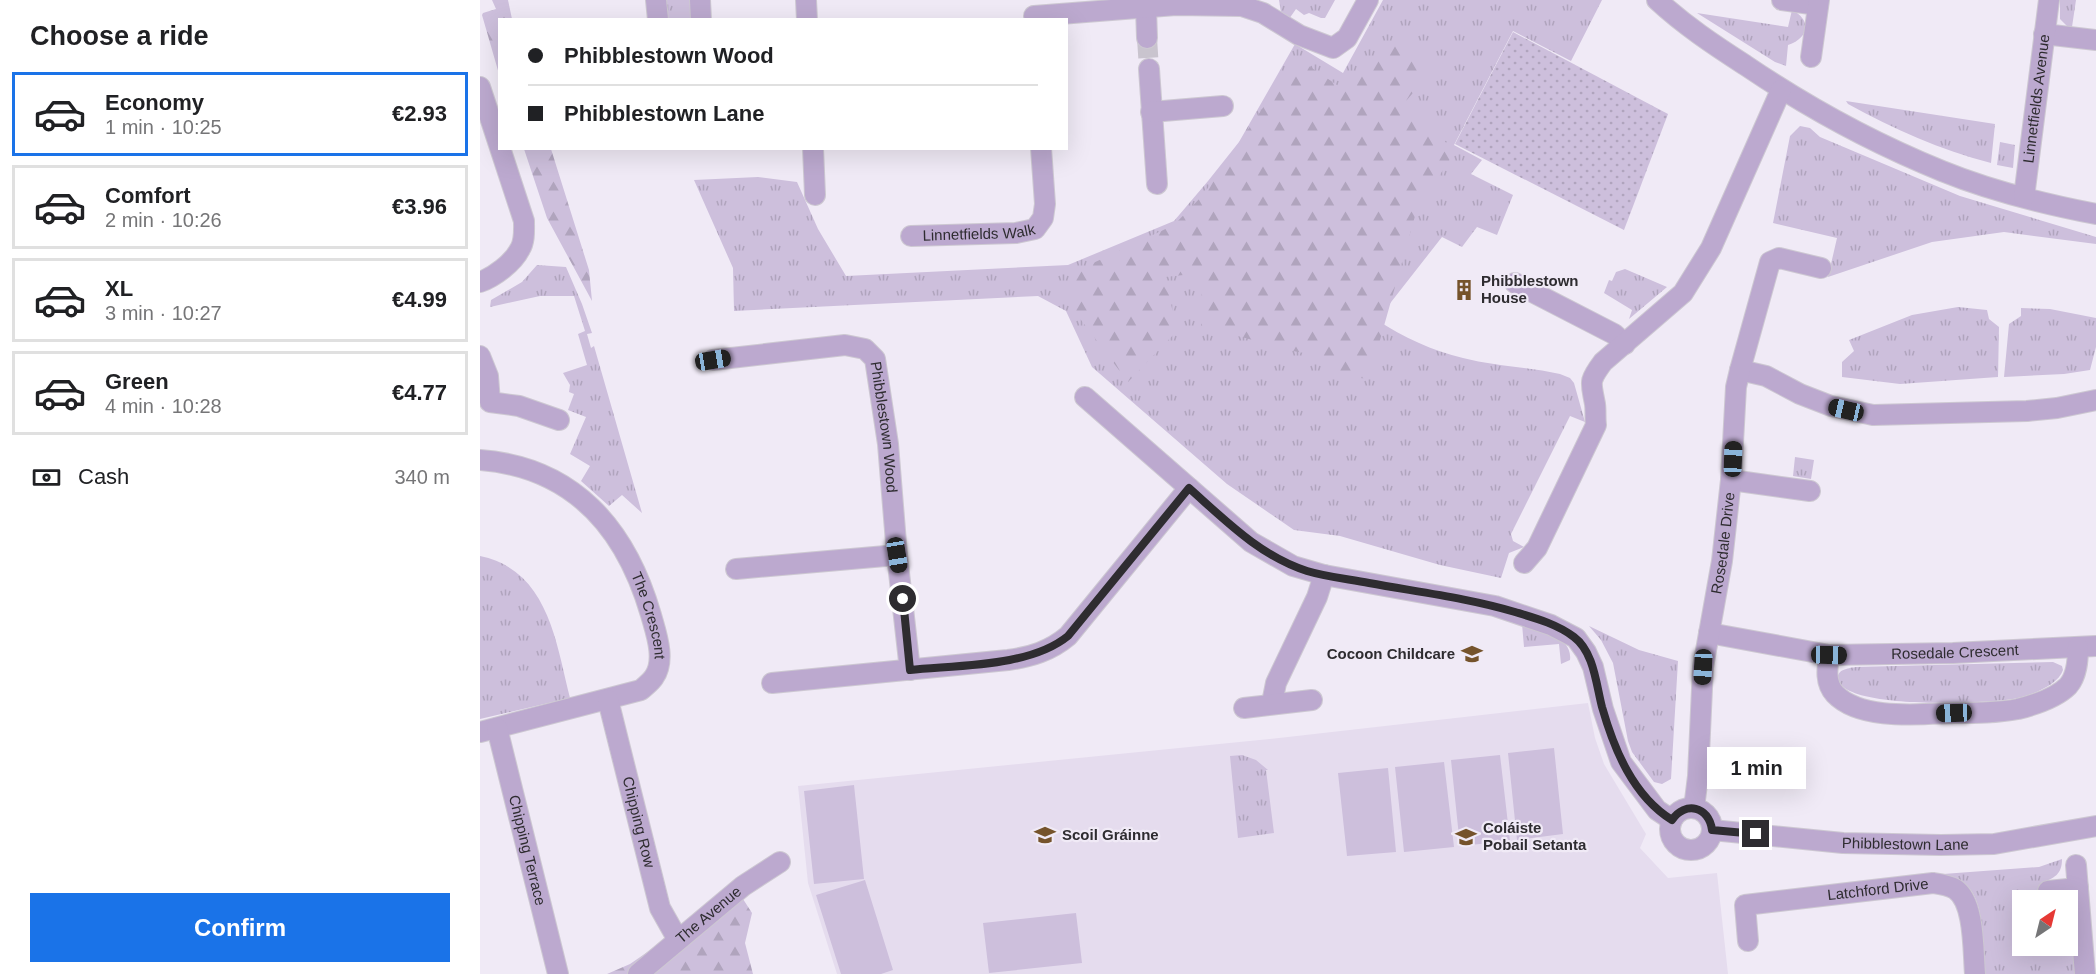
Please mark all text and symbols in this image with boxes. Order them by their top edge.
text: Choose a ride [30,21,209,51]
street label: Linnetfields Avenue [2019,33,2053,164]
text: Phibblestown Wood [564,43,774,68]
icon: car [33,87,87,141]
text: Economy [105,90,204,115]
text: €2.93 [392,101,447,126]
text: Phibblestown Lane [564,101,764,126]
text: 1 min · 10:25 [105,116,222,138]
icon: car [33,180,87,234]
text: Comfort [105,183,191,208]
text: €3.96 [392,194,447,219]
text: 2 min · 10:26 [105,209,222,231]
street label: Linnetfields Walk [922,220,1037,244]
place label: Phibblestown House [1481,272,1579,306]
icon: car [33,273,87,327]
text: XL [105,276,133,301]
building icon: Phibblestown House [1452,278,1476,302]
text: €4.99 [392,287,447,312]
text: 3 min · 10:27 [105,302,222,324]
car [694,348,732,372]
street label: Phibblestown Wood [867,360,901,493]
icon: car [33,366,87,420]
text: Green [105,369,169,394]
text: €4.77 [392,380,447,405]
text: 4 min · 10:28 [105,395,222,417]
car [1826,397,1866,423]
car [1723,441,1743,477]
icon: cash [30,461,63,494]
text: Cash [78,464,129,489]
text: 340 m [394,466,450,488]
street label: Rosedale Drive [1707,491,1738,595]
car [885,536,909,574]
street label: The Crescent [628,569,669,660]
route start [889,585,916,612]
street label: Rosedale Crescent [1891,641,2020,662]
school or university icon: Cocoon Childcare [1460,642,1484,666]
place label: Cocoon Childcare [1327,645,1455,662]
car [1811,646,1847,664]
car [1693,649,1713,685]
car [1936,703,1972,723]
callout: 1 min [1706,747,1806,789]
text: 1 min [1730,757,1783,779]
street label: Chipping Row [619,775,659,870]
street label: Chipping Terrace [506,793,550,907]
place label: Coláiste Pobail Setanta [1483,819,1587,853]
route end [1742,820,1769,847]
school or university icon: Scoil Gráinne [1033,823,1057,847]
school or university icon: Coláiste Pobail Setanta [1454,825,1478,849]
place label: Scoil Gráinne [1062,826,1159,843]
street label: Phibblestown Lane [1842,834,1969,853]
street label: Latchford Drive [1826,875,1929,903]
street label: The Avenue [672,882,744,947]
north arrow [2012,890,2078,956]
map controls [2012,890,2078,956]
button: Confirm [30,893,450,962]

